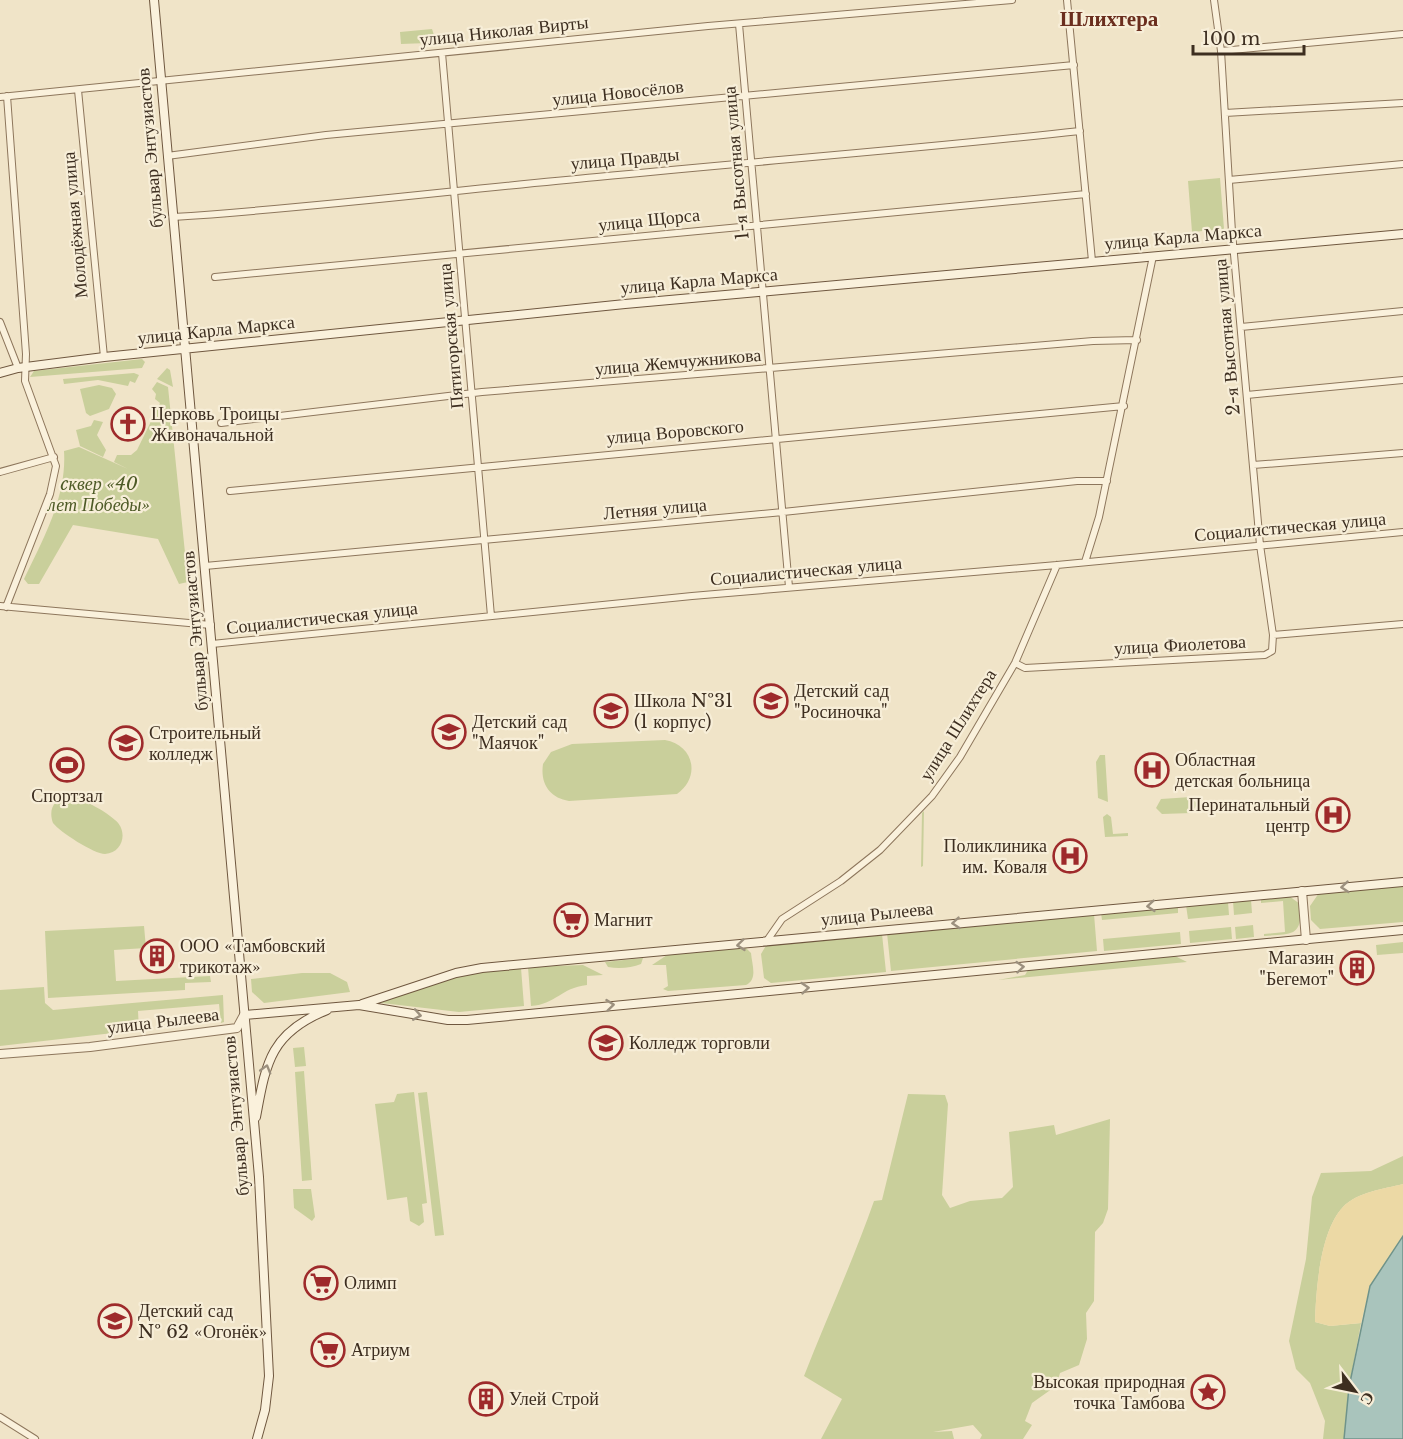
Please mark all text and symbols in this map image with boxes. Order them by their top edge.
district label: Шлихтера [1060,6,1159,32]
street label: улица Николая Вирты [419,11,589,51]
scale bar [1193,18,1304,56]
text: 100 m [1202,28,1260,50]
street label: бульвар Энтузиастов [132,67,168,229]
street label: улица Новосёлов [551,75,685,111]
street label: 1-я Высотная улица [718,85,754,241]
street label: улица Правды [570,143,680,175]
street label: Молодёжная улица [58,151,92,299]
street label: улица Щорса [597,204,701,236]
street label: улица Карла Маркса [1103,219,1263,255]
street label: 2-я Высотная улица [1209,258,1245,416]
street label: Пятигорская улица [434,262,468,410]
street label: улица Карла Маркса [619,263,779,299]
street label: улица Карла Маркса [136,311,296,349]
street label: улица Жемчужникова [594,344,762,380]
place label: Церковь Троицы Живоначальной [151,403,279,446]
church icon: Церковь Троицы Живоначальной [110,406,146,442]
street label: улица Воровского [605,415,745,449]
park label: cквер «40 лет Победы» [47,473,150,516]
street label: Летняя улица [602,494,708,524]
street label: Социалистическая улица [1193,508,1387,546]
street label: бульвар Энтузиастов [177,550,213,712]
street label: Социалистическая улица [709,552,903,590]
street label: Социалистическая улица [225,597,419,639]
street label: улица Фиолетова [1113,631,1247,659]
street label: улица Шлихтера [915,665,1001,785]
place label: Детский сад "Росиночка" [794,680,889,723]
school or university icon: Детский сад "Росиночка" [753,683,789,719]
place label: Школа №31 (1 корпус) [634,690,733,733]
school or university icon: Школа №31 (1 корпус) [593,693,629,729]
place label: Детский сад "Маячок" [472,711,567,754]
school or university icon: Детский сад "Маячок" [431,714,467,750]
place label: Строительный колледж [149,722,261,765]
school or university icon: Строительный колледж [108,725,144,761]
sports icon: Спортзал [49,747,85,783]
place label: Областная детская больница [1175,749,1310,792]
hospital icon: Областная детская больница [1134,752,1170,788]
place label: Спортзал [31,785,103,807]
place label: Перинатальный центр [1188,794,1310,837]
hospital icon: Перинатальный центр [1315,797,1351,833]
place label: Поликлиника им. Коваля [944,835,1047,878]
hospital icon: Поликлиника им. Коваля [1052,838,1088,874]
one-way arrow [1340,880,1349,893]
street label: улица Рылеева [820,897,934,931]
one-way arrow [1146,899,1155,912]
supermarket icon: Магнит [553,902,589,938]
place label: Магнит [594,909,653,931]
one-way arrow [952,916,961,929]
place label: ООО «Тамбовский трикотаж» [180,935,326,978]
building icon: ООО «Тамбовский трикотаж» [139,938,175,974]
one-way arrow [737,938,746,950]
place label: Магазин "Бегемот" [1259,947,1334,990]
building icon: Магазин "Бегемот" [1339,950,1375,986]
one-way arrow [1015,961,1024,974]
one-way arrow [800,982,809,995]
one-way arrow [606,999,615,1012]
street label: улица Рылеева [106,1003,220,1039]
one-way arrow [411,1008,421,1021]
school or university icon: Колледж торговли [588,1025,624,1061]
place label: Колледж торговли [629,1032,770,1054]
street label: бульвар Энтузиастов [218,1035,254,1197]
one-way arrow [259,1064,271,1074]
supermarket icon: Олимп [303,1265,339,1301]
place label: Олимп [344,1272,397,1294]
place label: Детский сад № 62 «Огонёк» [138,1300,267,1343]
school or university icon: Детский сад № 62 «Огонёк» [97,1303,133,1339]
supermarket icon: Атриум [310,1332,346,1368]
place label: Атриум [351,1339,410,1361]
north arrow [1325,1361,1385,1421]
place label: Высокая природная точка Тамбова [1033,1371,1185,1414]
place icon: Высокая природная точка Тамбова [1190,1374,1226,1410]
building icon: Улей Строй [468,1381,504,1417]
place label: Улей Строй [509,1388,599,1410]
text: С [1356,1389,1379,1409]

